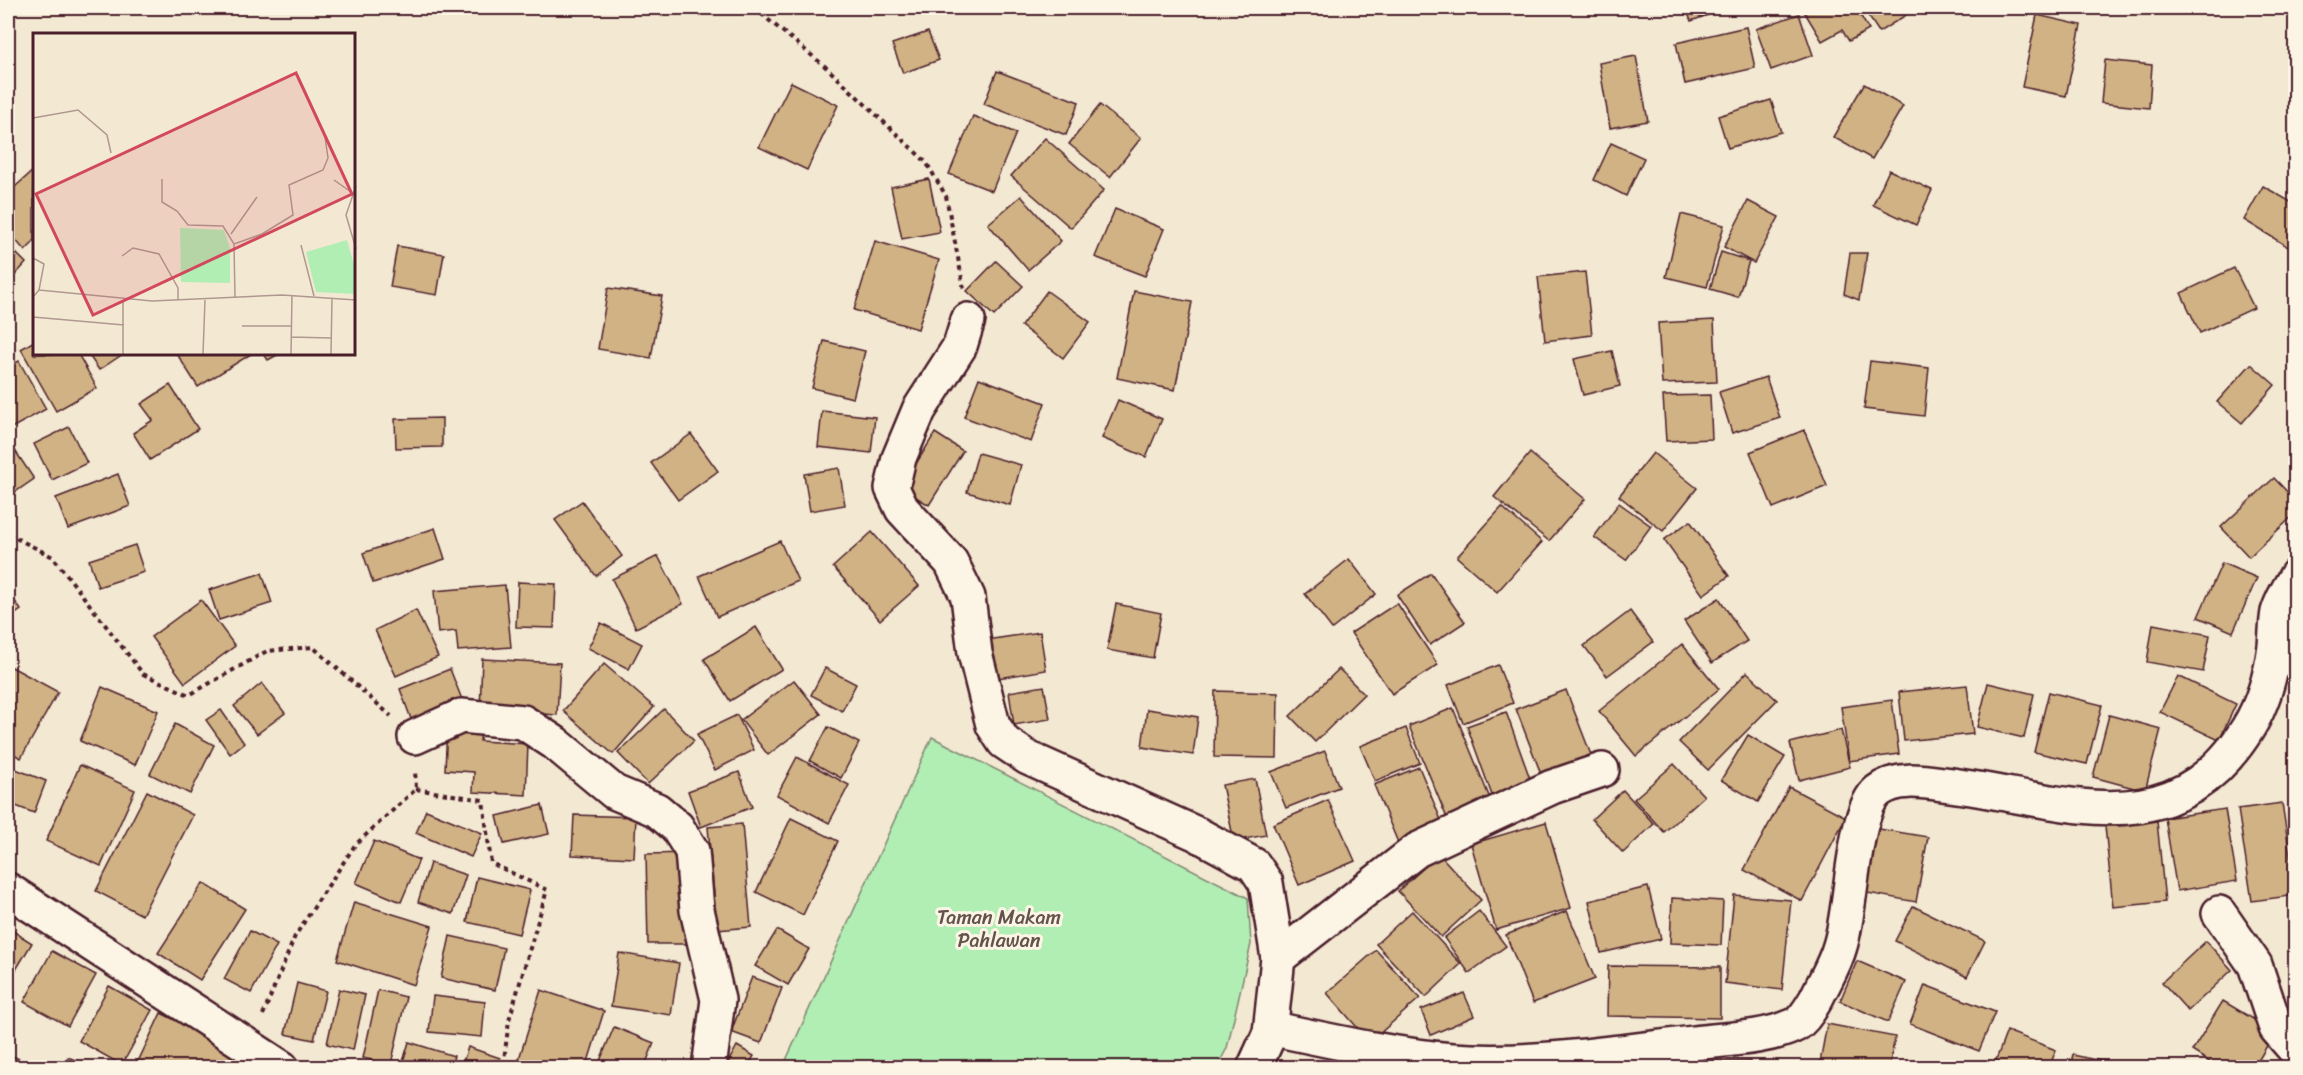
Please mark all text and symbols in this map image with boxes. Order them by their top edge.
inset map [33,33,356,356]
park label: Taman Makam Pahlawan [937,900,1061,958]

